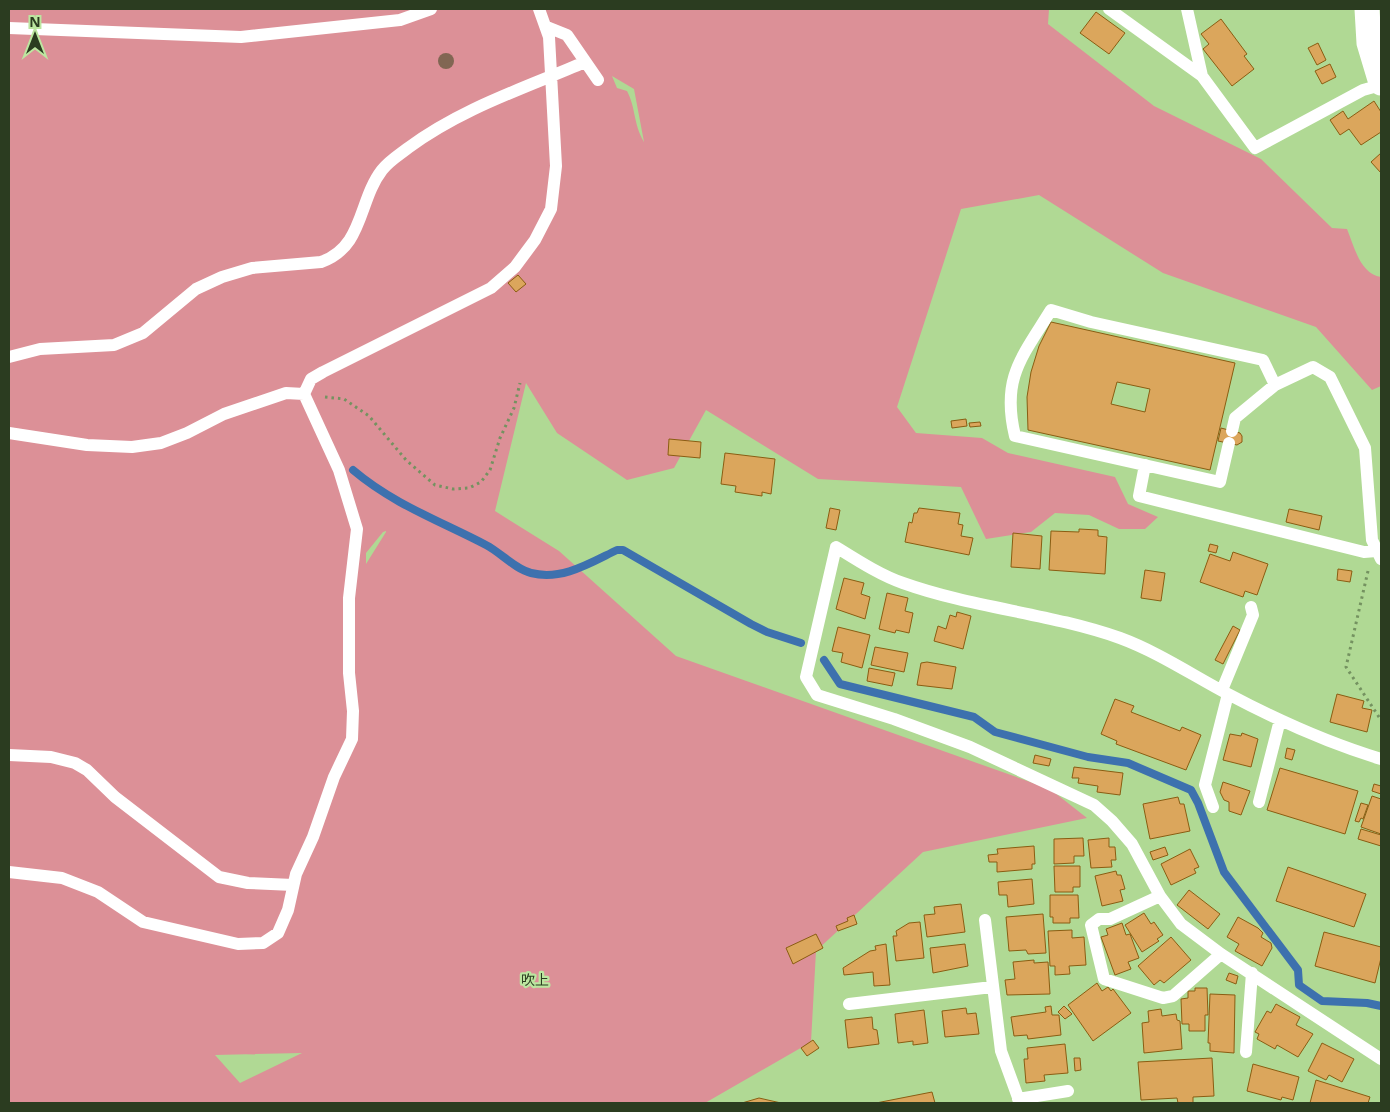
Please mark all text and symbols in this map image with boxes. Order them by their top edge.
north arrow [10,10,60,60]
text: N [29,12,41,31]
district label: 吹上 [521,970,549,989]

